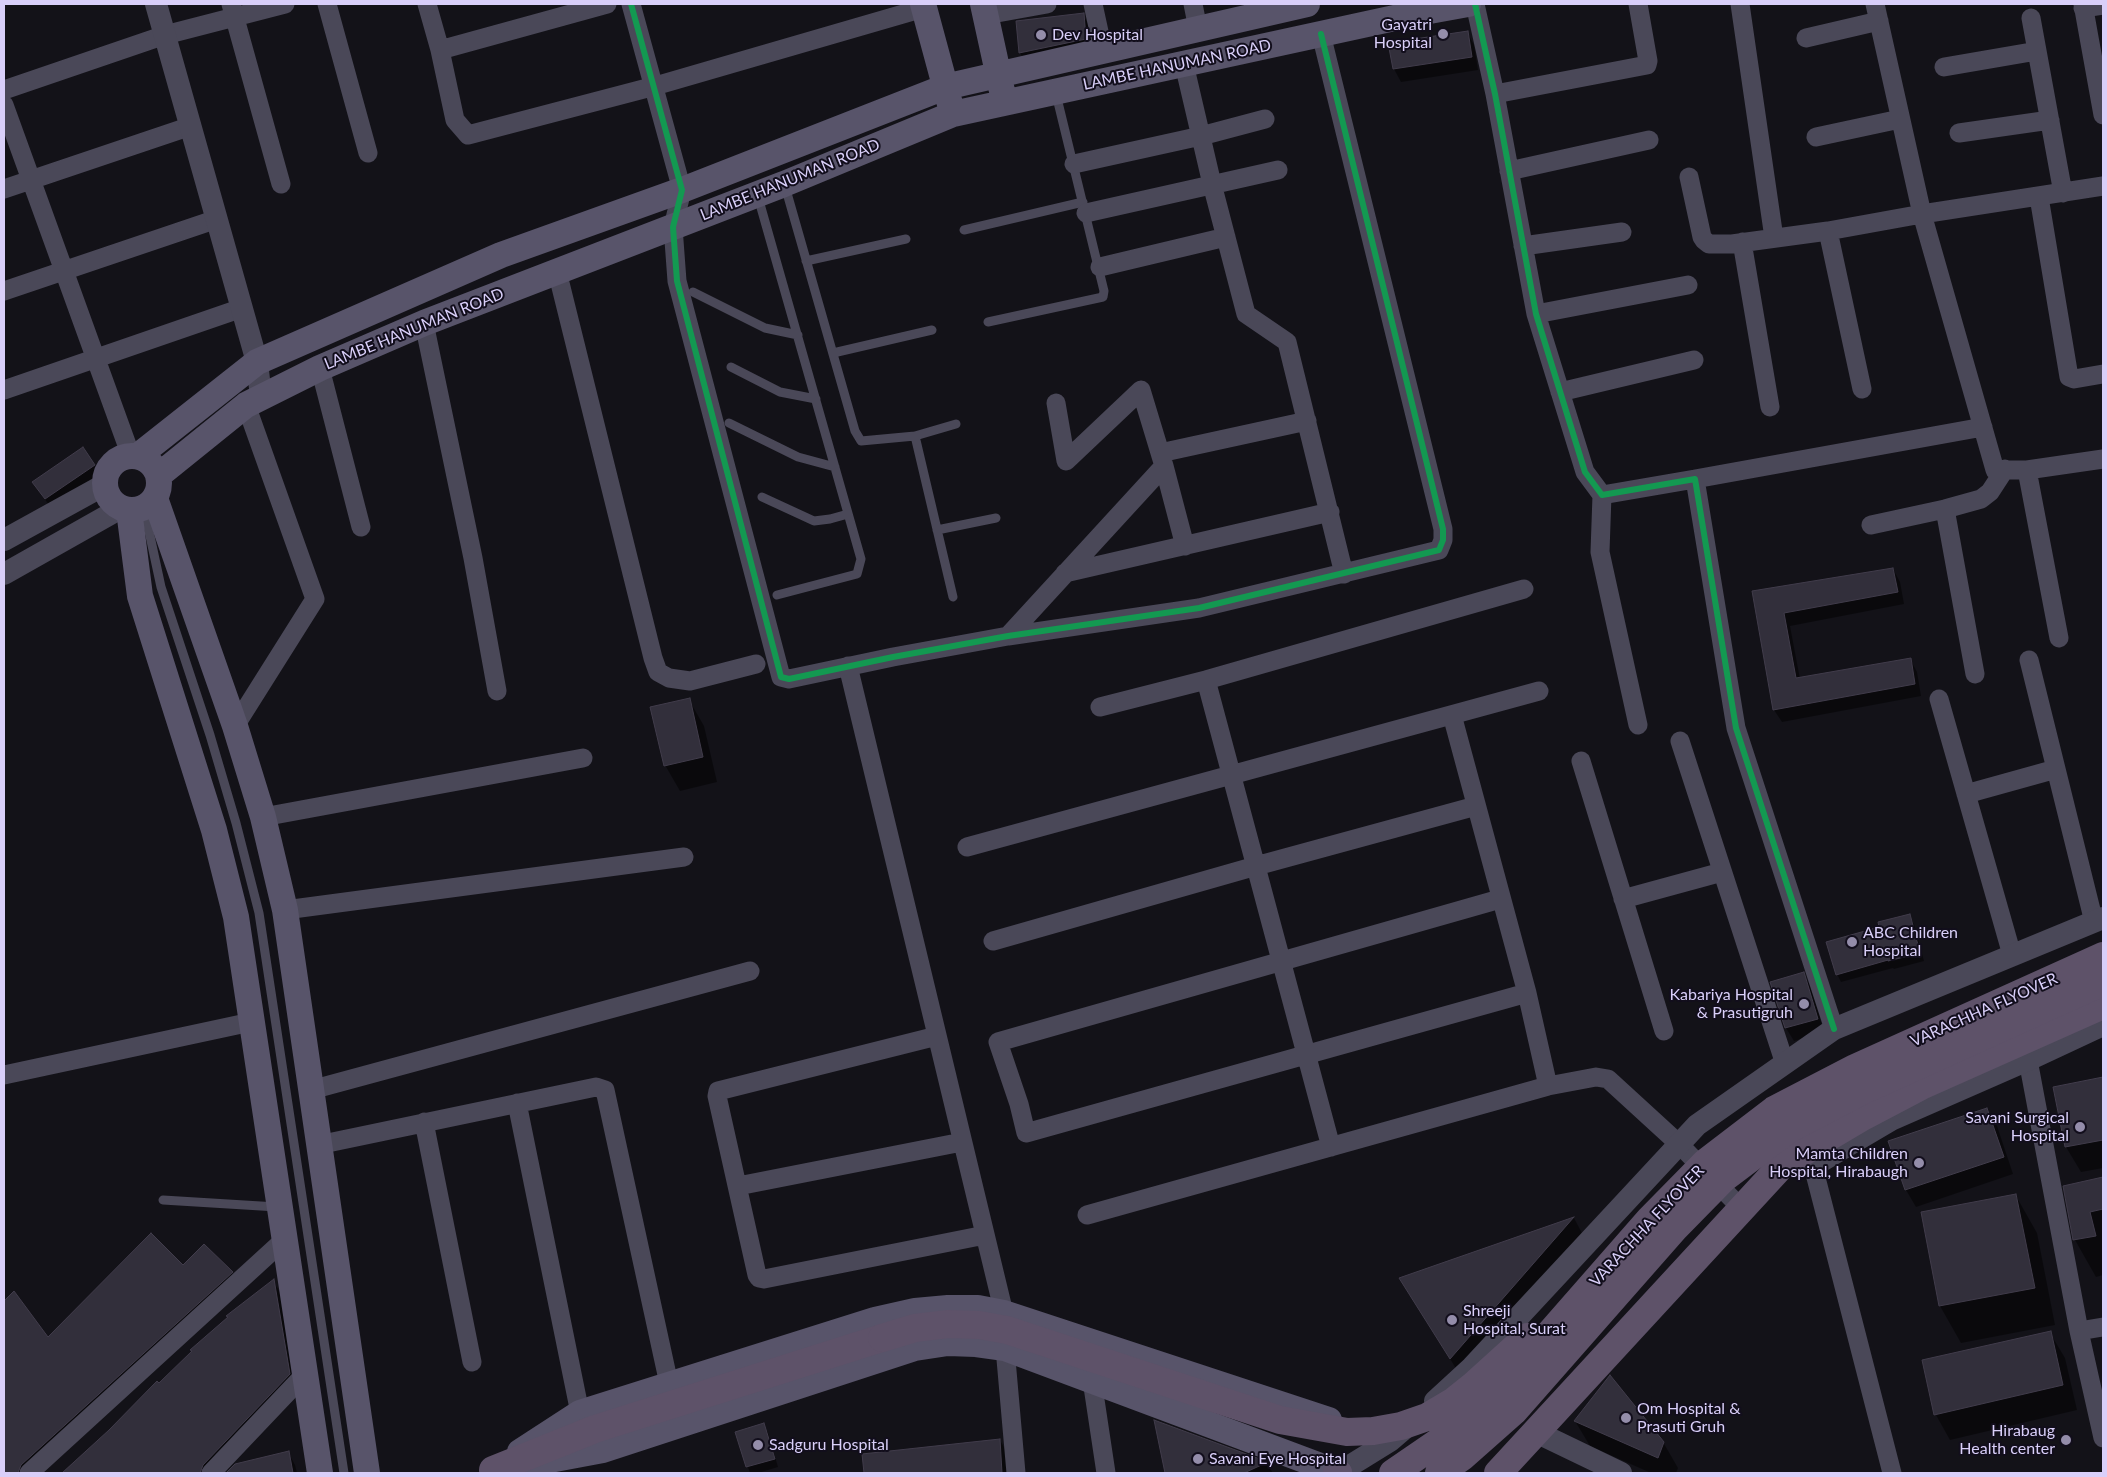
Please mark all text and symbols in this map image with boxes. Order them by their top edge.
place label: Gayatri Hospital [1374,15,1432,53]
place label: Dev Hospital [1052,25,1143,45]
marker: Gayatri Hospital [1436,27,1450,41]
marker: Dev Hospital [1034,28,1048,42]
street label: LAMBE HANUMAN ROAD [1081,36,1273,94]
street label: LAMBE HANUMAN ROAD [697,135,883,225]
street label: LAMBE HANUMAN ROAD [321,284,507,374]
place label: ABC Children Hospital [1863,923,1958,961]
marker: ABC Children Hospital [1845,935,1859,949]
street label: VARACHHA FLYOVER [1907,969,2061,1051]
place label: Kabariya Hospital & Prasutigruh [1670,985,1793,1023]
marker: Kabariya Hospital & Prasutigruh [1797,997,1811,1011]
place label: Savani Surgical Hospital [1965,1108,2069,1146]
marker: Savani Surgical Hospital [2073,1120,2087,1134]
place label: Mamta Children Hospital, Hirabaugh [1769,1144,1908,1182]
marker: Mamta Children Hospital, Hirabaugh [1912,1156,1926,1170]
street label: VARACHHA FLYOVER [1586,1161,1708,1291]
place label: Shreeji Hospital, Surat [1463,1301,1566,1339]
marker: Shreeji Hospital, Surat [1445,1313,1459,1327]
place label: Om Hospital & Prasuti Gruh [1637,1399,1741,1437]
marker: Om Hospital & Prasuti Gruh [1619,1411,1633,1425]
place label: Hirabaug Health center [1959,1421,2055,1459]
marker: Hirabaug Health center [2059,1433,2073,1447]
place label: Sadguru Hospital [769,1435,889,1455]
marker: Sadguru Hospital [751,1438,765,1452]
place label: Savani Eye Hospital [1209,1449,1346,1469]
marker: Savani Eye Hospital [1191,1452,1205,1466]

